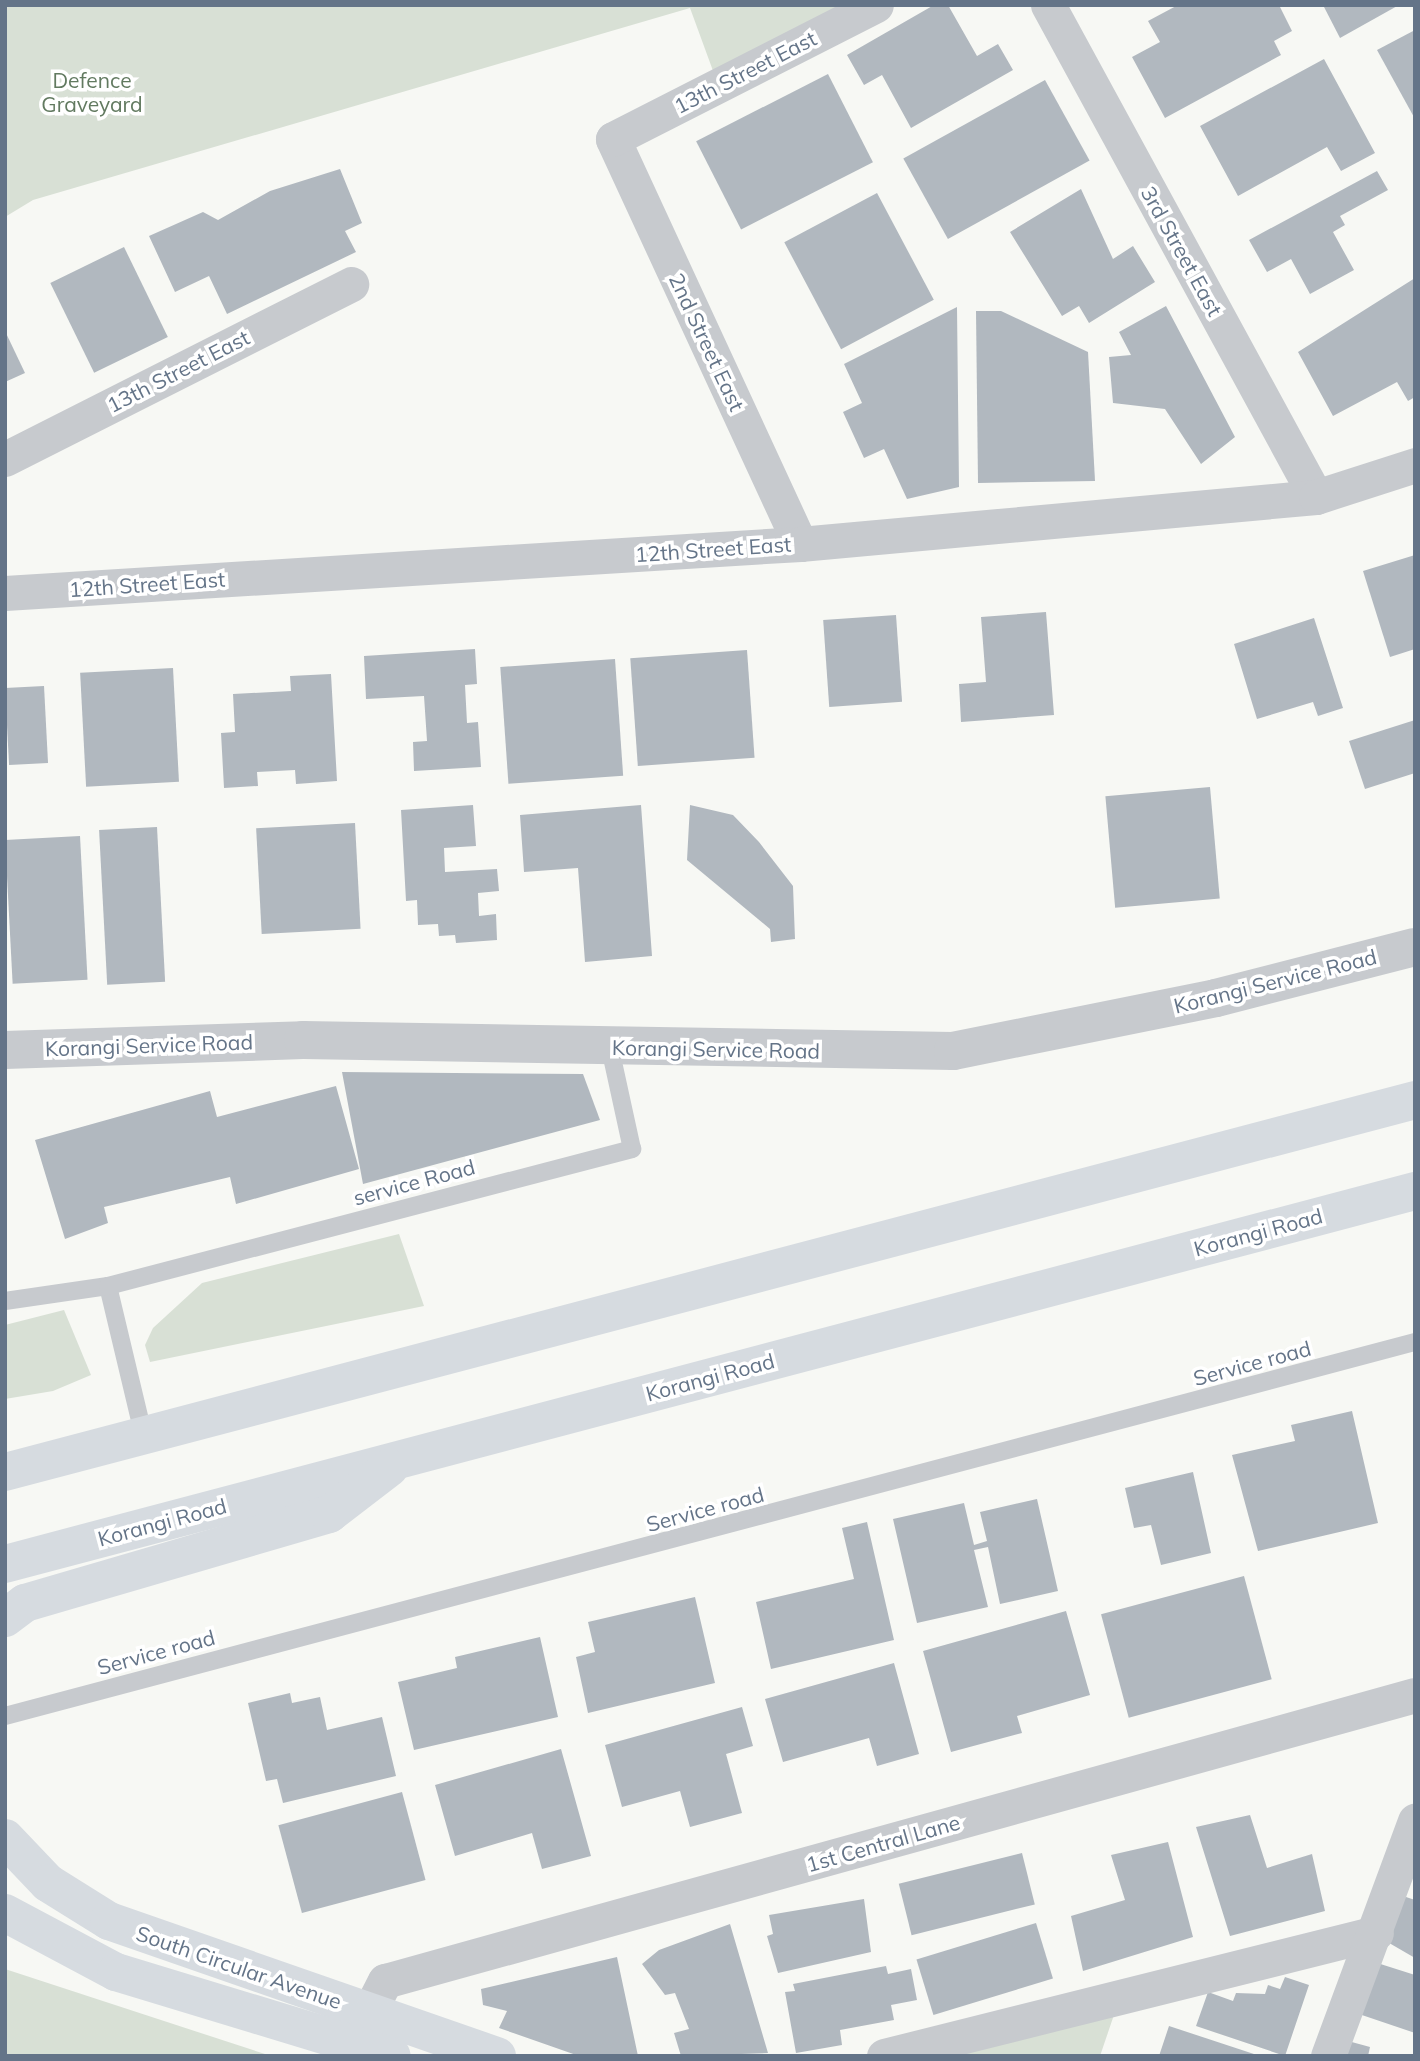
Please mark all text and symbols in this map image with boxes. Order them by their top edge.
street label: 13th Street East [670,25,820,119]
park label: Defence Graveyard [41,67,143,117]
street label: 3rd Street East [1136,182,1228,320]
street label: 2nd Street East [664,269,750,415]
street label: 13th Street East [103,324,253,418]
street label: 12th Street East [634,531,792,567]
street label: 12th Street East [68,566,226,602]
street label: Korangi Service Road [1171,944,1379,1018]
street label: Korangi Service Road [45,1029,253,1061]
street label: Korangi Service Road [612,1035,820,1063]
street label: service Road [350,1154,478,1210]
street label: Korangi Road [1191,1203,1325,1261]
street label: Service road [1190,1335,1314,1391]
street label: Korangi Road [643,1348,777,1406]
street label: Service road [643,1481,767,1537]
street label: Korangi Road [95,1493,229,1551]
street label: Service road [94,1624,218,1680]
street label: 1st Central Lane [803,1809,963,1877]
street label: South Circular Avenue [133,1920,345,2014]

